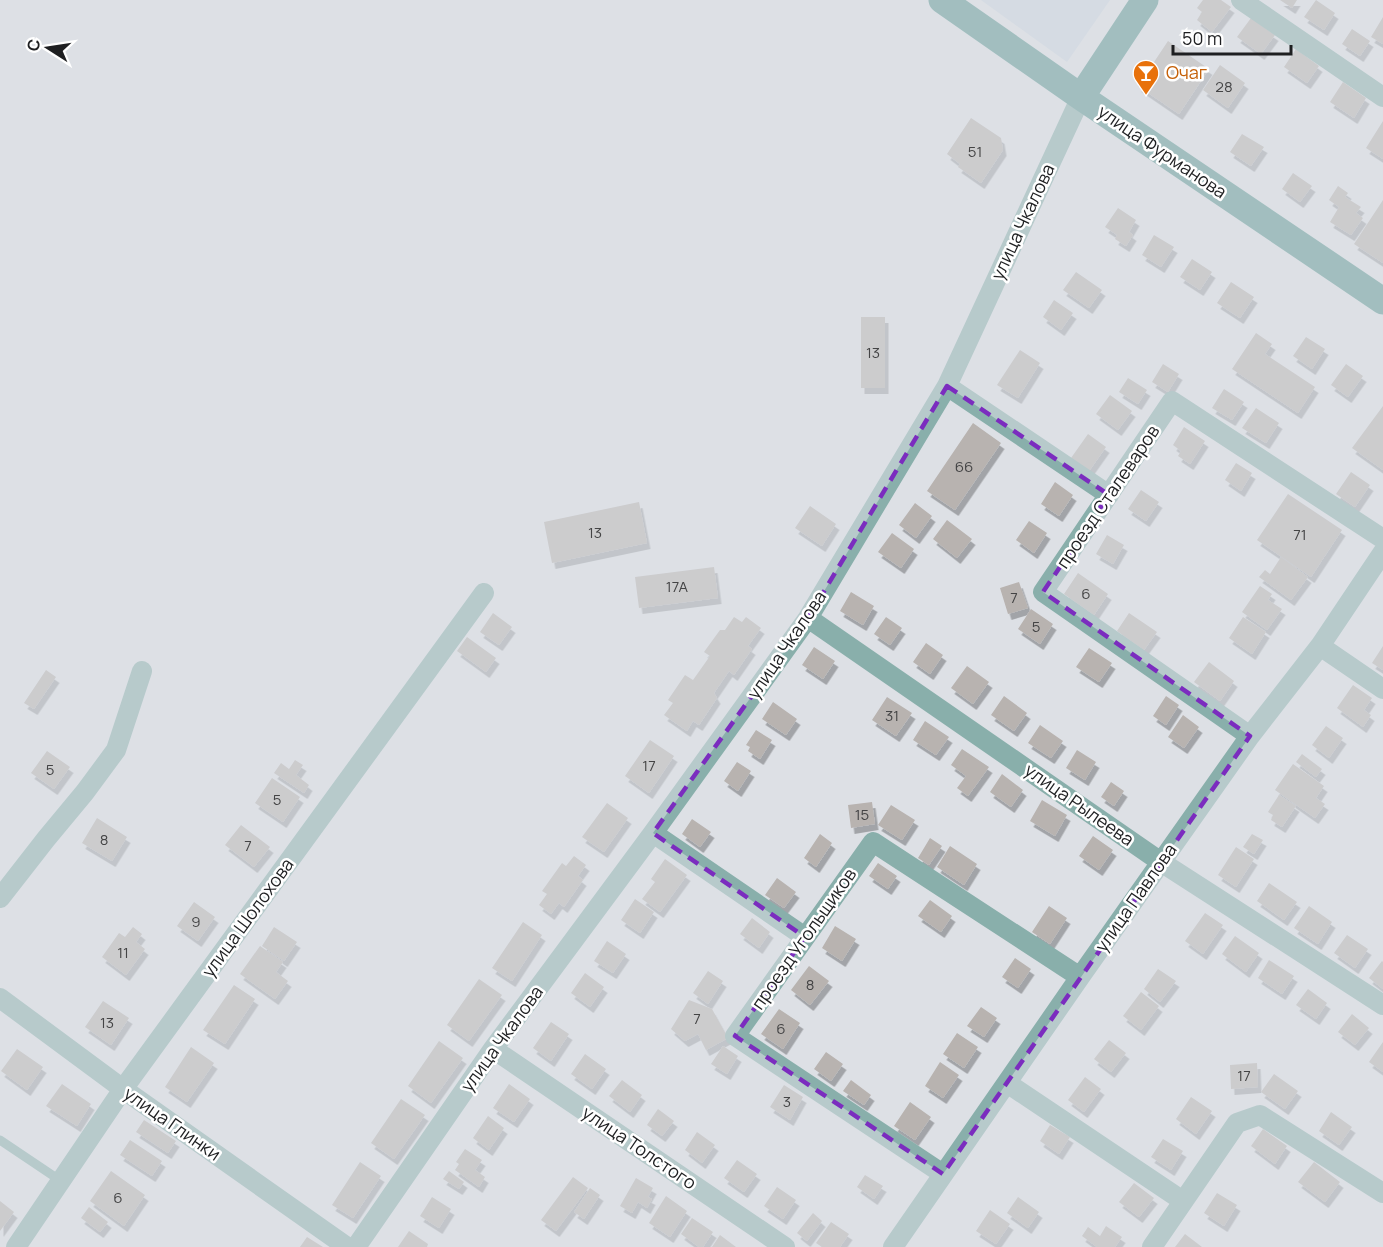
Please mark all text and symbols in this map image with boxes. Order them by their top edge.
north arrow [18,18,78,78]
scale bar [1173,18,1292,56]
text: 50 m [1182,26,1222,50]
text: С [21,37,45,53]
bar icon: Очаг [1131,58,1161,96]
place label: Очаг [1166,60,1207,84]
house number: 28 [1215,76,1233,97]
street label: улица Фурманова [1093,99,1232,203]
house number: 51 [968,141,982,162]
street label: улица Чкалова [985,160,1060,284]
house number: 13 [866,342,880,363]
street label: проезд Сталеваров [1050,420,1164,573]
house number: 66 [955,456,973,477]
house number: 13 [588,522,602,543]
house number: 71 [1293,524,1307,545]
house number: 17А [666,576,689,597]
house number: 6 [1081,583,1091,604]
street label: улица Чкалова [741,586,831,703]
house number: 7 [1010,587,1018,608]
house number: 5 [1032,616,1040,637]
house number: 31 [885,705,899,726]
house number: 17 [642,755,656,776]
street label: улица Рылеева [1020,758,1139,851]
house number: 5 [46,759,54,780]
house number: 5 [273,789,281,810]
house number: 15 [855,804,869,825]
house number: 8 [100,829,108,850]
house number: 7 [244,835,252,856]
street label: улица Павлова [1089,838,1181,956]
street label: улица Шолохова [196,853,299,982]
street label: проезд Угольщиков [745,863,861,1014]
house number: 9 [191,911,201,932]
house number: 11 [117,942,129,963]
house number: 8 [806,974,814,995]
street label: улица Чкалова [455,981,548,1096]
house number: 7 [693,1008,701,1029]
house number: 13 [100,1012,114,1033]
house number: 6 [776,1018,786,1039]
house number: 17 [1237,1065,1251,1086]
street label: улица Глинки [119,1081,226,1165]
house number: 3 [783,1091,791,1112]
street label: улица Толстого [578,1100,701,1194]
house number: 6 [113,1187,123,1208]

